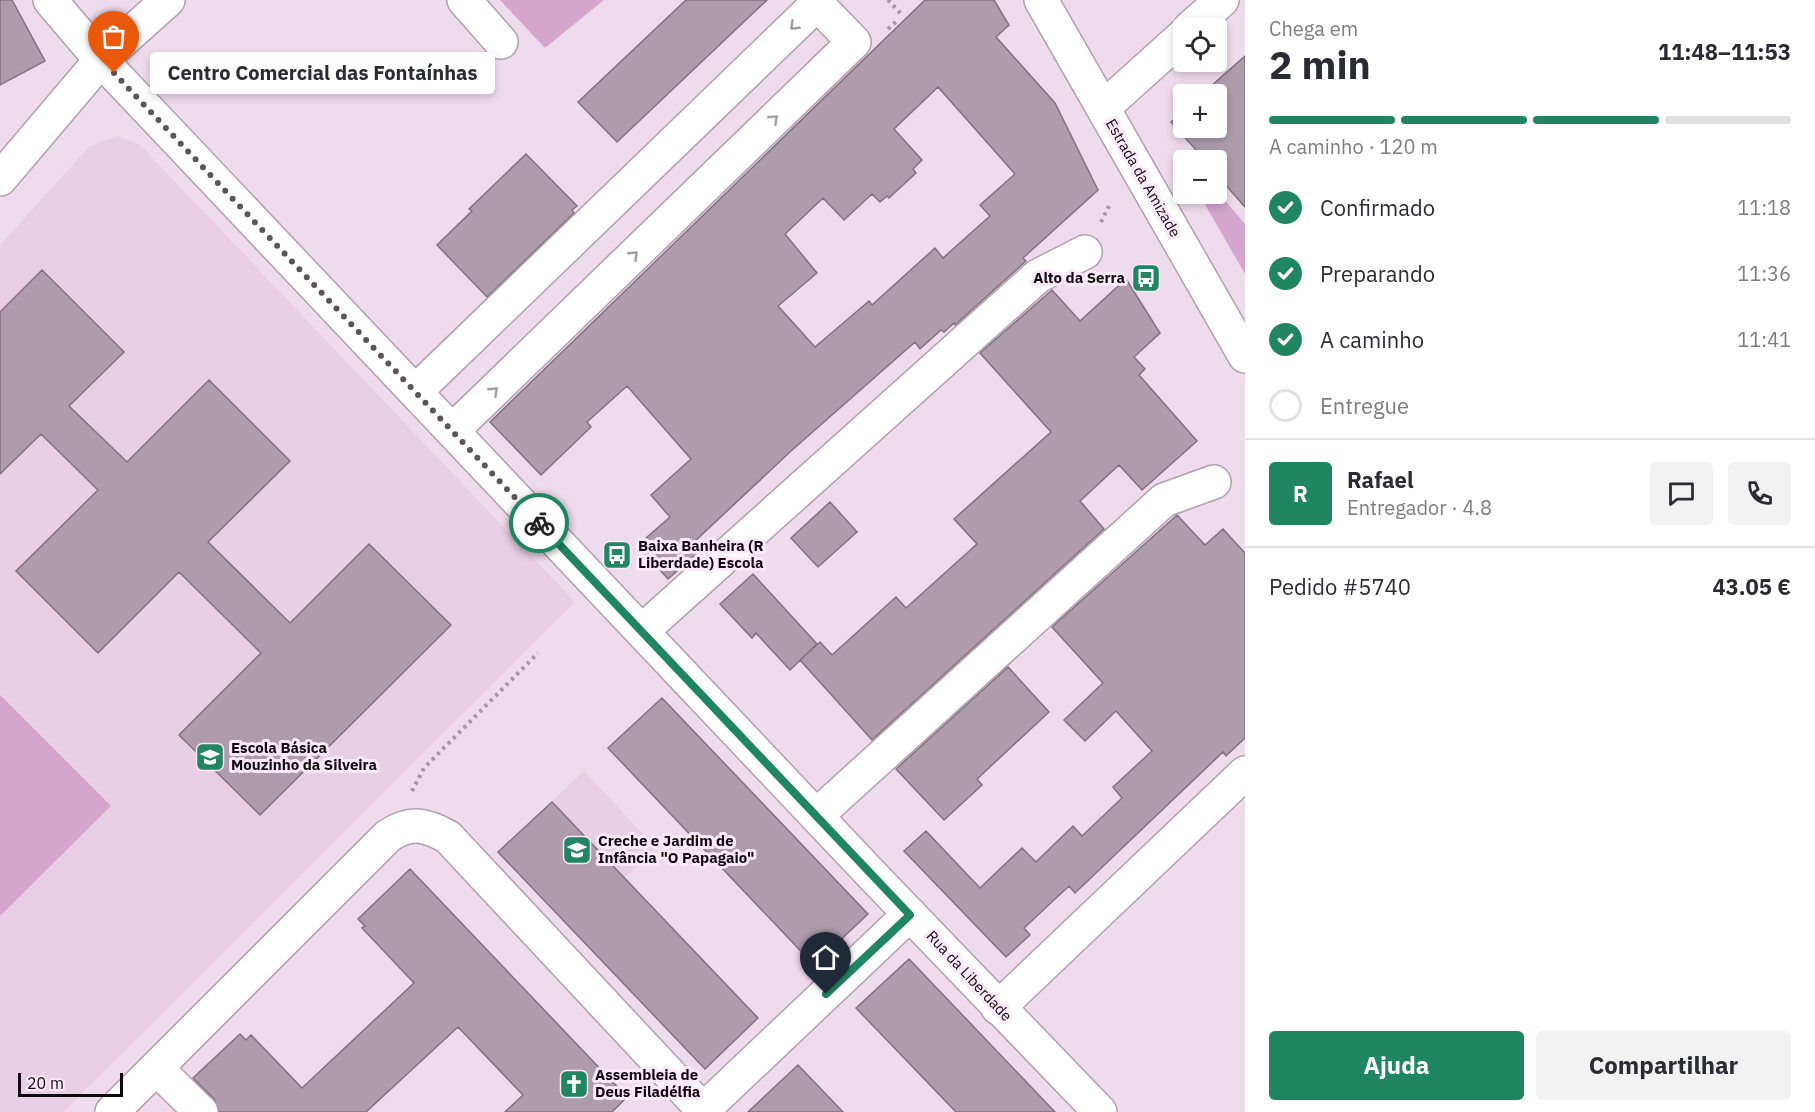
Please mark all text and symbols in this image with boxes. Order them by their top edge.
pin [88,11,139,73]
text: Chega em [1269,15,1358,42]
map controls [1173,18,1227,204]
button: locate [1173,18,1227,72]
one-way arrow [791,19,801,30]
icon: bag [97,20,130,53]
text: 11:48–11:53 [1658,37,1791,66]
text: 2 min [1269,39,1371,90]
callout: Centro Comercial das Fontaínhas [150,52,495,94]
text: Centro Comercial das Fontaínhas [167,59,478,86]
button: + [1173,84,1227,138]
street label: Estrada da Amizade [1102,115,1185,240]
one-way arrow [767,116,778,127]
text: A caminho · 120 m [1269,133,1438,160]
button: − [1173,150,1227,204]
icon: check [1269,191,1302,224]
text: Confirmado [1320,193,1435,222]
text: 11:18 [1737,194,1791,221]
one-way arrow [627,251,638,262]
icon: check [1269,257,1302,290]
text: Preparando [1320,259,1435,288]
text: 11:36 [1737,260,1791,287]
bus stop icon: Alto da Serra [1130,262,1162,294]
place label: Alto da Serra [1033,268,1125,287]
icon: check [1269,323,1302,356]
text: A caminho [1320,325,1424,354]
text: 11:41 [1737,326,1791,353]
one-way arrow [486,387,497,398]
text: Entregue [1320,391,1409,420]
button: chat [1650,462,1713,525]
button: phone [1728,462,1791,525]
text: Rafael [1347,465,1414,494]
text: R [1293,479,1308,508]
courier [509,493,569,553]
text: Entregador · 4.8 [1347,494,1492,521]
icon: bike [523,507,556,540]
place label: Baixa Banheira (R Liberdade) Escola [638,536,764,572]
bus stop icon: Baixa Banheira (R Liberdade) Escola [601,539,633,571]
text: Pedido #5740 [1269,572,1411,601]
text: 43.05 € [1712,572,1791,601]
place label: Escola Básica Mouzinho da Silveira [231,738,377,774]
school or university icon: Escola Básica Mouzinho da Silveira [194,741,226,773]
place label: Creche e Jardim de Infância "O Papagaio" [598,831,754,867]
school or university icon: Creche e Jardim de Infância "O Papagaio" [561,834,593,866]
street label: Rua da Liberdade [922,926,1016,1025]
pin [800,932,851,994]
icon: home [809,941,842,974]
button: Ajuda [1269,1031,1524,1100]
button: Compartilhar [1536,1031,1791,1100]
place label: Assembleia de Deus Filadélfia [595,1065,701,1101]
church icon: Assembleia de Deus Filadélfia [558,1068,590,1100]
scale bar [18,1070,123,1098]
text: 20 m [27,1073,64,1093]

